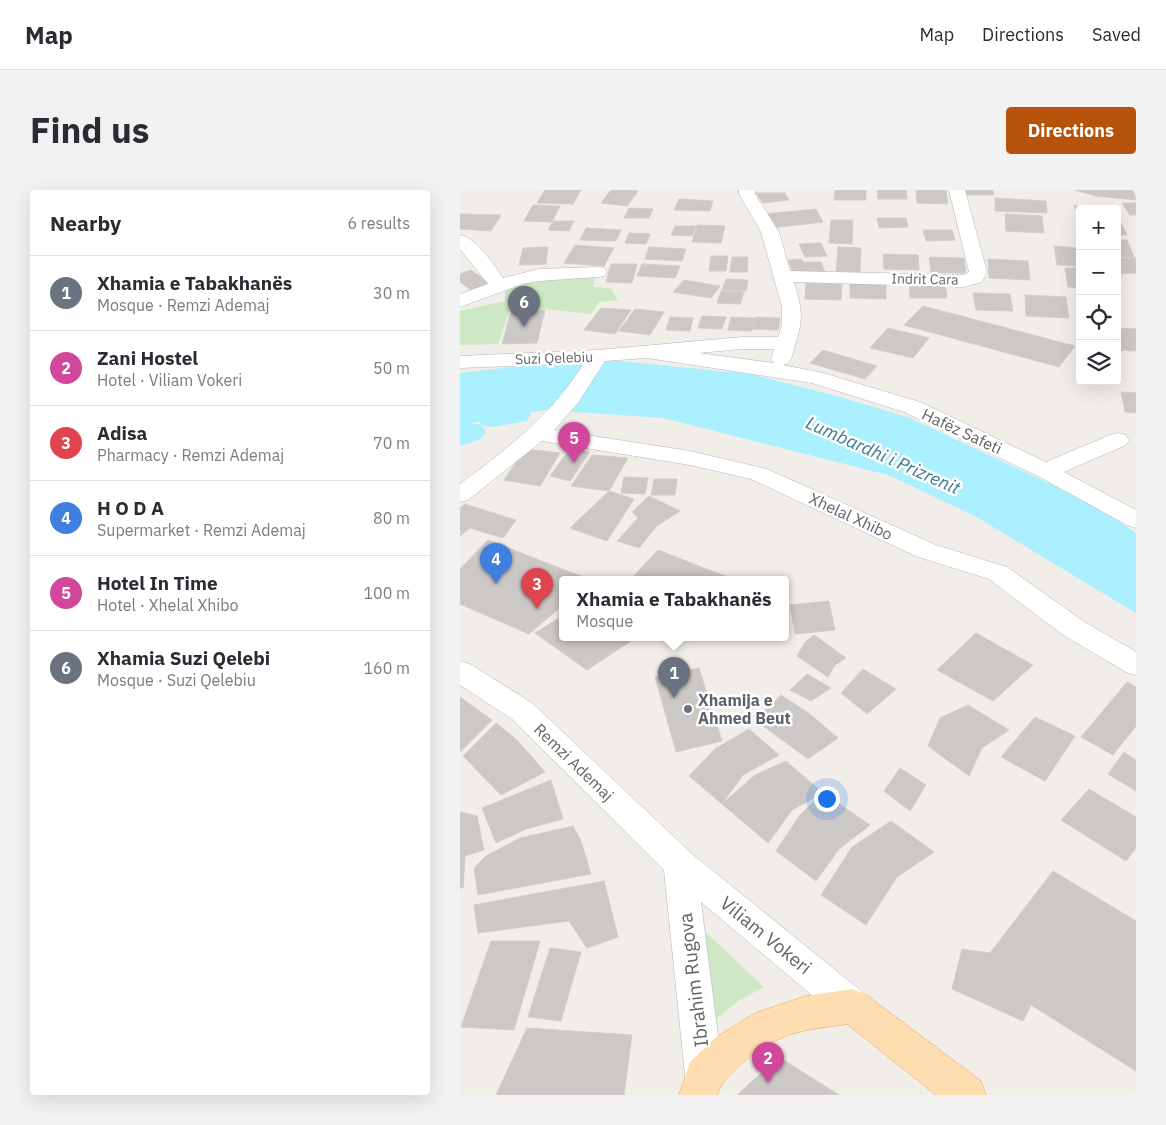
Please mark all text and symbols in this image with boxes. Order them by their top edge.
text: Map [25,19,73,51]
text: Map [919,23,954,46]
text: Directions [982,23,1064,46]
text: Saved [1092,23,1141,46]
text: Find us [30,107,149,153]
button: Directions [1006,107,1136,154]
map controls [1076,205,1121,385]
button: + [1076,205,1121,250]
text: Nearby [50,209,121,237]
text: 6 results [347,213,410,233]
button: − [1076,250,1121,295]
street label: Indrit Cara [891,269,959,289]
text: Xhamia e Tabakhanës [97,271,292,295]
text: 1 [61,283,71,303]
text: 30 m [373,283,410,303]
pin: 6 [508,286,540,327]
text: Mosque · Remzi Ademaj [97,295,269,315]
button: locate [1076,295,1121,340]
button: layers [1076,340,1121,385]
text: Zani Hostel [97,346,198,370]
street label: Suzi Qelebiu [515,348,593,368]
text: 2 [61,358,71,378]
text: 50 m [373,358,410,378]
text: Hotel · Viliam Vokeri [97,370,242,390]
street label: Hafëz Safeti [919,404,1005,458]
water label: Lumbardhi i Prizrenit [803,411,965,500]
text: Adisa [97,421,147,445]
pin: 5 [558,422,590,463]
text: 3 [61,433,71,453]
text: 70 m [373,433,410,453]
text: Pharmacy · Remzi Ademaj [97,445,284,465]
street label: Xhelal Xhibo [806,488,896,544]
text: H O D A [97,496,164,520]
text: 4 [61,508,71,528]
text: 80 m [373,508,410,528]
text: Supermarket · Remzi Ademaj [97,520,306,540]
pin: 4 [480,543,512,584]
pin: 3 [521,568,553,609]
text: Hotel In Time [97,571,218,595]
popup [559,576,789,641]
text: 5 [61,583,71,603]
text: 100 m [363,583,410,603]
text: Xhamia e Tabakhanës [576,587,772,611]
text: Hotel · Xhelal Xhibo [97,595,239,615]
text: Mosque [576,611,633,631]
text: Xhamia Suzi Qelebi [97,646,270,670]
pin: 1 [658,657,690,698]
text: 6 [61,658,71,678]
text: 160 m [363,658,410,678]
text: Mosque · Suzi Qelebiu [97,670,256,690]
place label: Xhamija e Ahmed Beut [698,690,791,728]
marker: Xhamija e Ahmed Beut [682,703,694,715]
street label: Remzi Ademaj [530,719,618,805]
your location [814,786,840,812]
street label: Viliam Vokeri [715,891,817,979]
street label: Ibrahim Rugova [673,912,713,1048]
pin: 2 [752,1042,784,1083]

